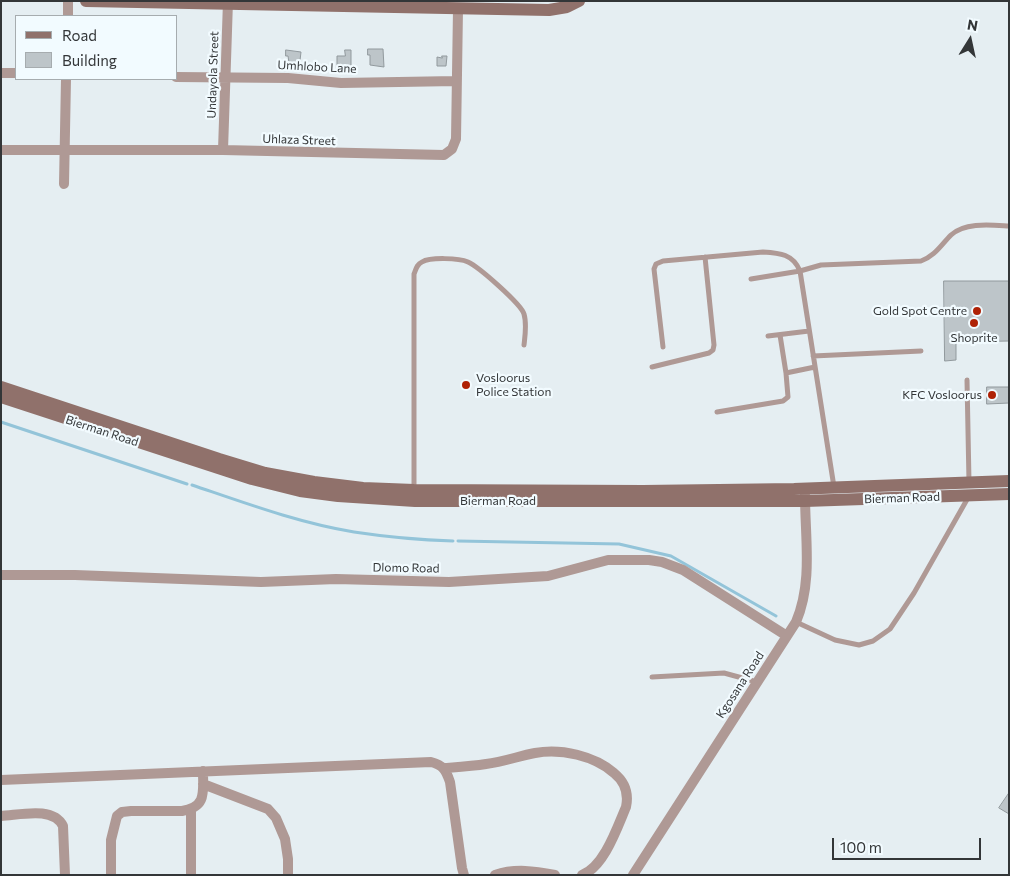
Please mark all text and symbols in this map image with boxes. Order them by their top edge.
legend [15,15,178,80]
north arrow [945,15,995,65]
text: N [966,15,979,34]
text: Road [62,26,97,44]
street label: Undayola Street [204,31,222,119]
text: Building [62,51,117,69]
street label: Umhlobo Lane [277,58,357,76]
street label: Uhlaza Street [262,132,336,148]
place label: Gold Spot Centre [873,304,967,318]
marker: Gold Spot Centre [971,305,983,317]
marker: Shoprite [968,317,980,329]
place label: Shoprite [950,331,998,345]
place label: Vosloorus Police Station [476,371,551,399]
marker: Vosloorus Police Station [460,379,472,391]
place label: KFC Vosloorus [902,388,982,402]
marker: KFC Vosloorus [986,389,998,401]
street label: Bierman Road [64,412,140,450]
street label: Bierman Road [864,489,940,507]
street label: Bierman Road [460,494,536,508]
street label: Dlomo Road [372,560,440,576]
street label: Kgosana Road [713,649,767,721]
scale bar [835,828,984,860]
text: 100 m [840,838,882,856]

